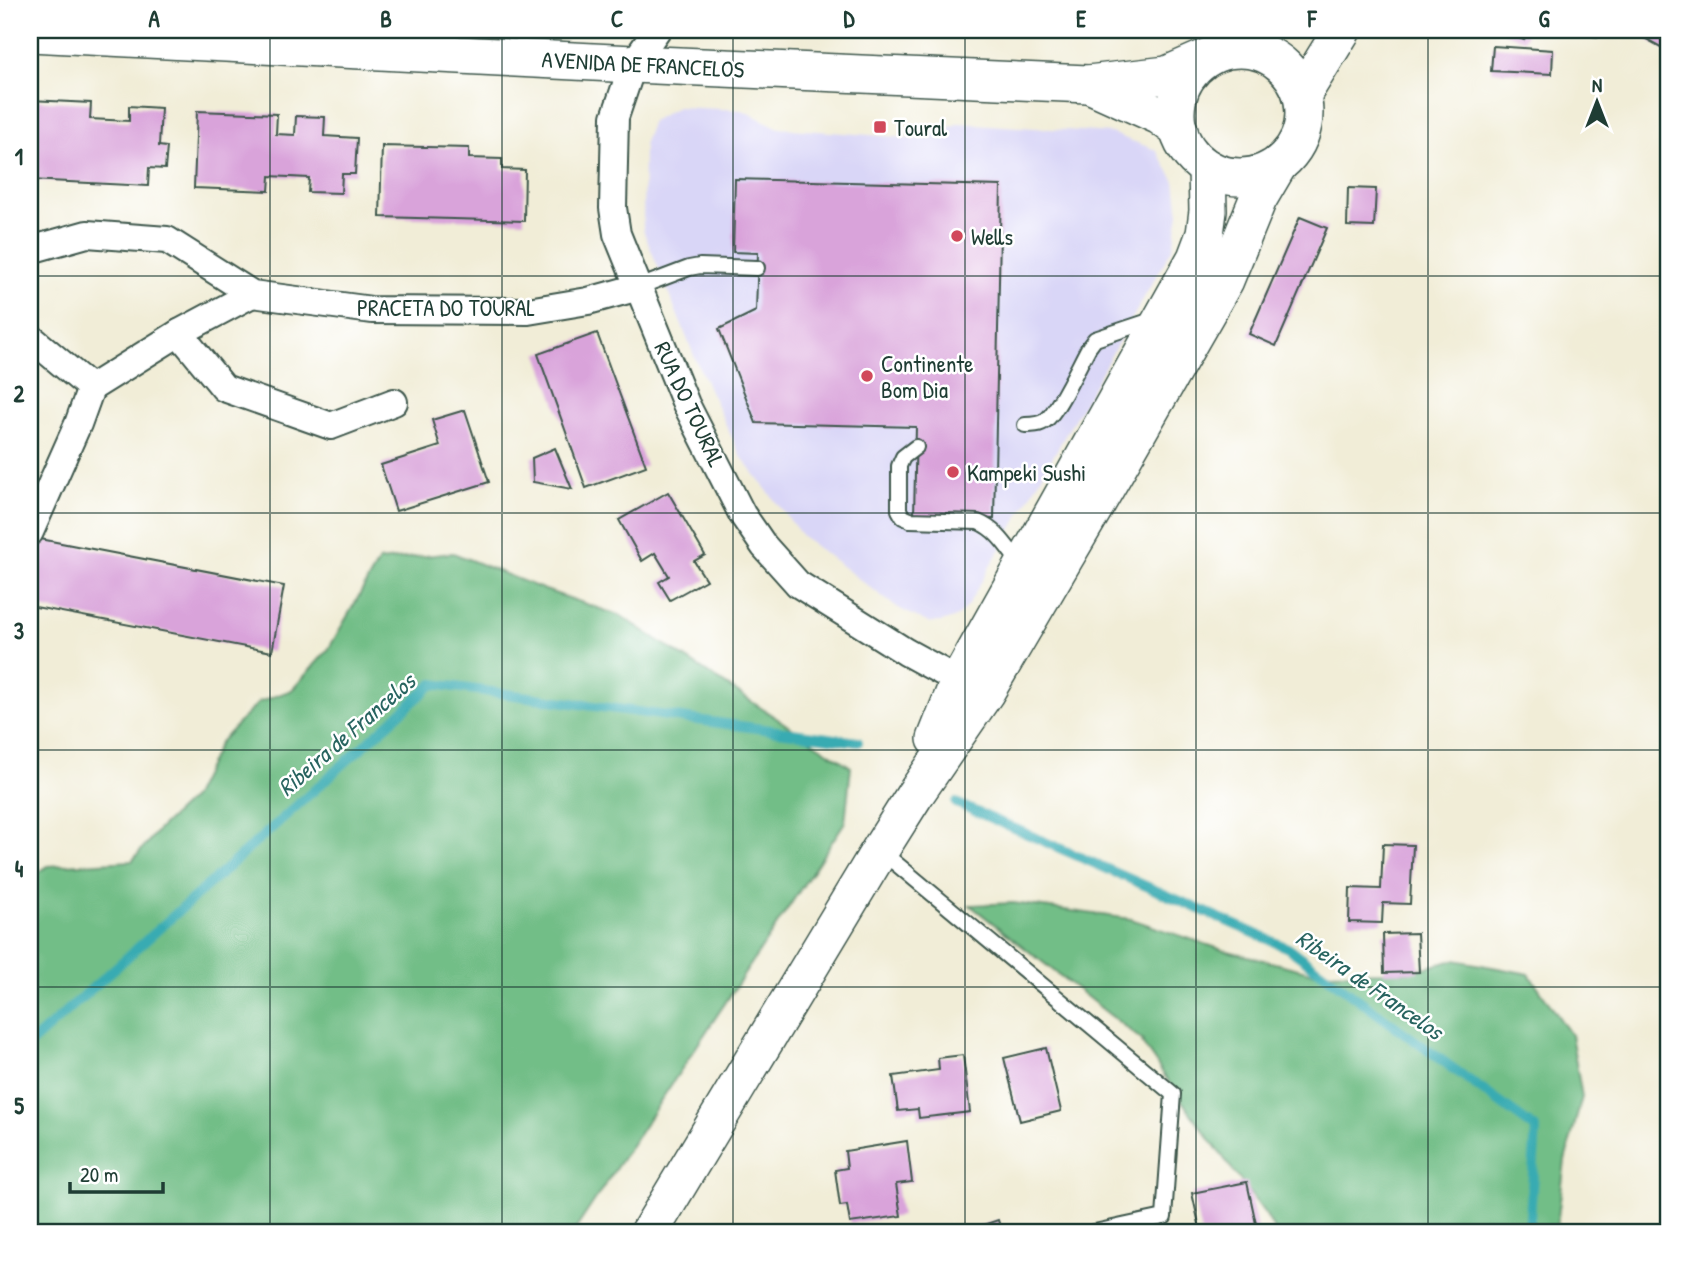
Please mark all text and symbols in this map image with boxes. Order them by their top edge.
text: A [148,3,160,34]
text: B [380,3,392,34]
text: C [611,3,623,34]
text: D [844,3,856,34]
text: E [1076,3,1087,34]
text: F [1307,3,1318,34]
text: G [1538,3,1550,34]
street label: AVENIDA DE FRANCELOS [541,43,746,85]
north arrow [1562,66,1632,136]
text: N [1592,72,1602,98]
place label: Toural [894,112,948,143]
marker: Toural [872,119,888,135]
text: 1 [15,141,23,172]
place label: Wells [971,221,1013,252]
marker: Wells [949,228,965,244]
street label: PRACETA DO TOURAL [357,292,535,323]
street label: RUA DO TOURAL [647,336,733,472]
place label: Continente Bom Dia [881,348,973,405]
marker: Continente Bom Dia [859,368,875,384]
text: 2 [14,378,25,409]
place label: Kampeki Sushi [967,457,1086,488]
marker: Kampeki Sushi [945,464,961,480]
text: 3 [14,615,24,646]
water label: Ribeira de Francelos [270,664,424,803]
text: 4 [15,853,24,884]
water label: Ribeira de Francelos [1290,921,1452,1048]
text: 5 [14,1090,24,1121]
scale bar [70,1151,163,1195]
text: 20 m [80,1160,118,1189]

